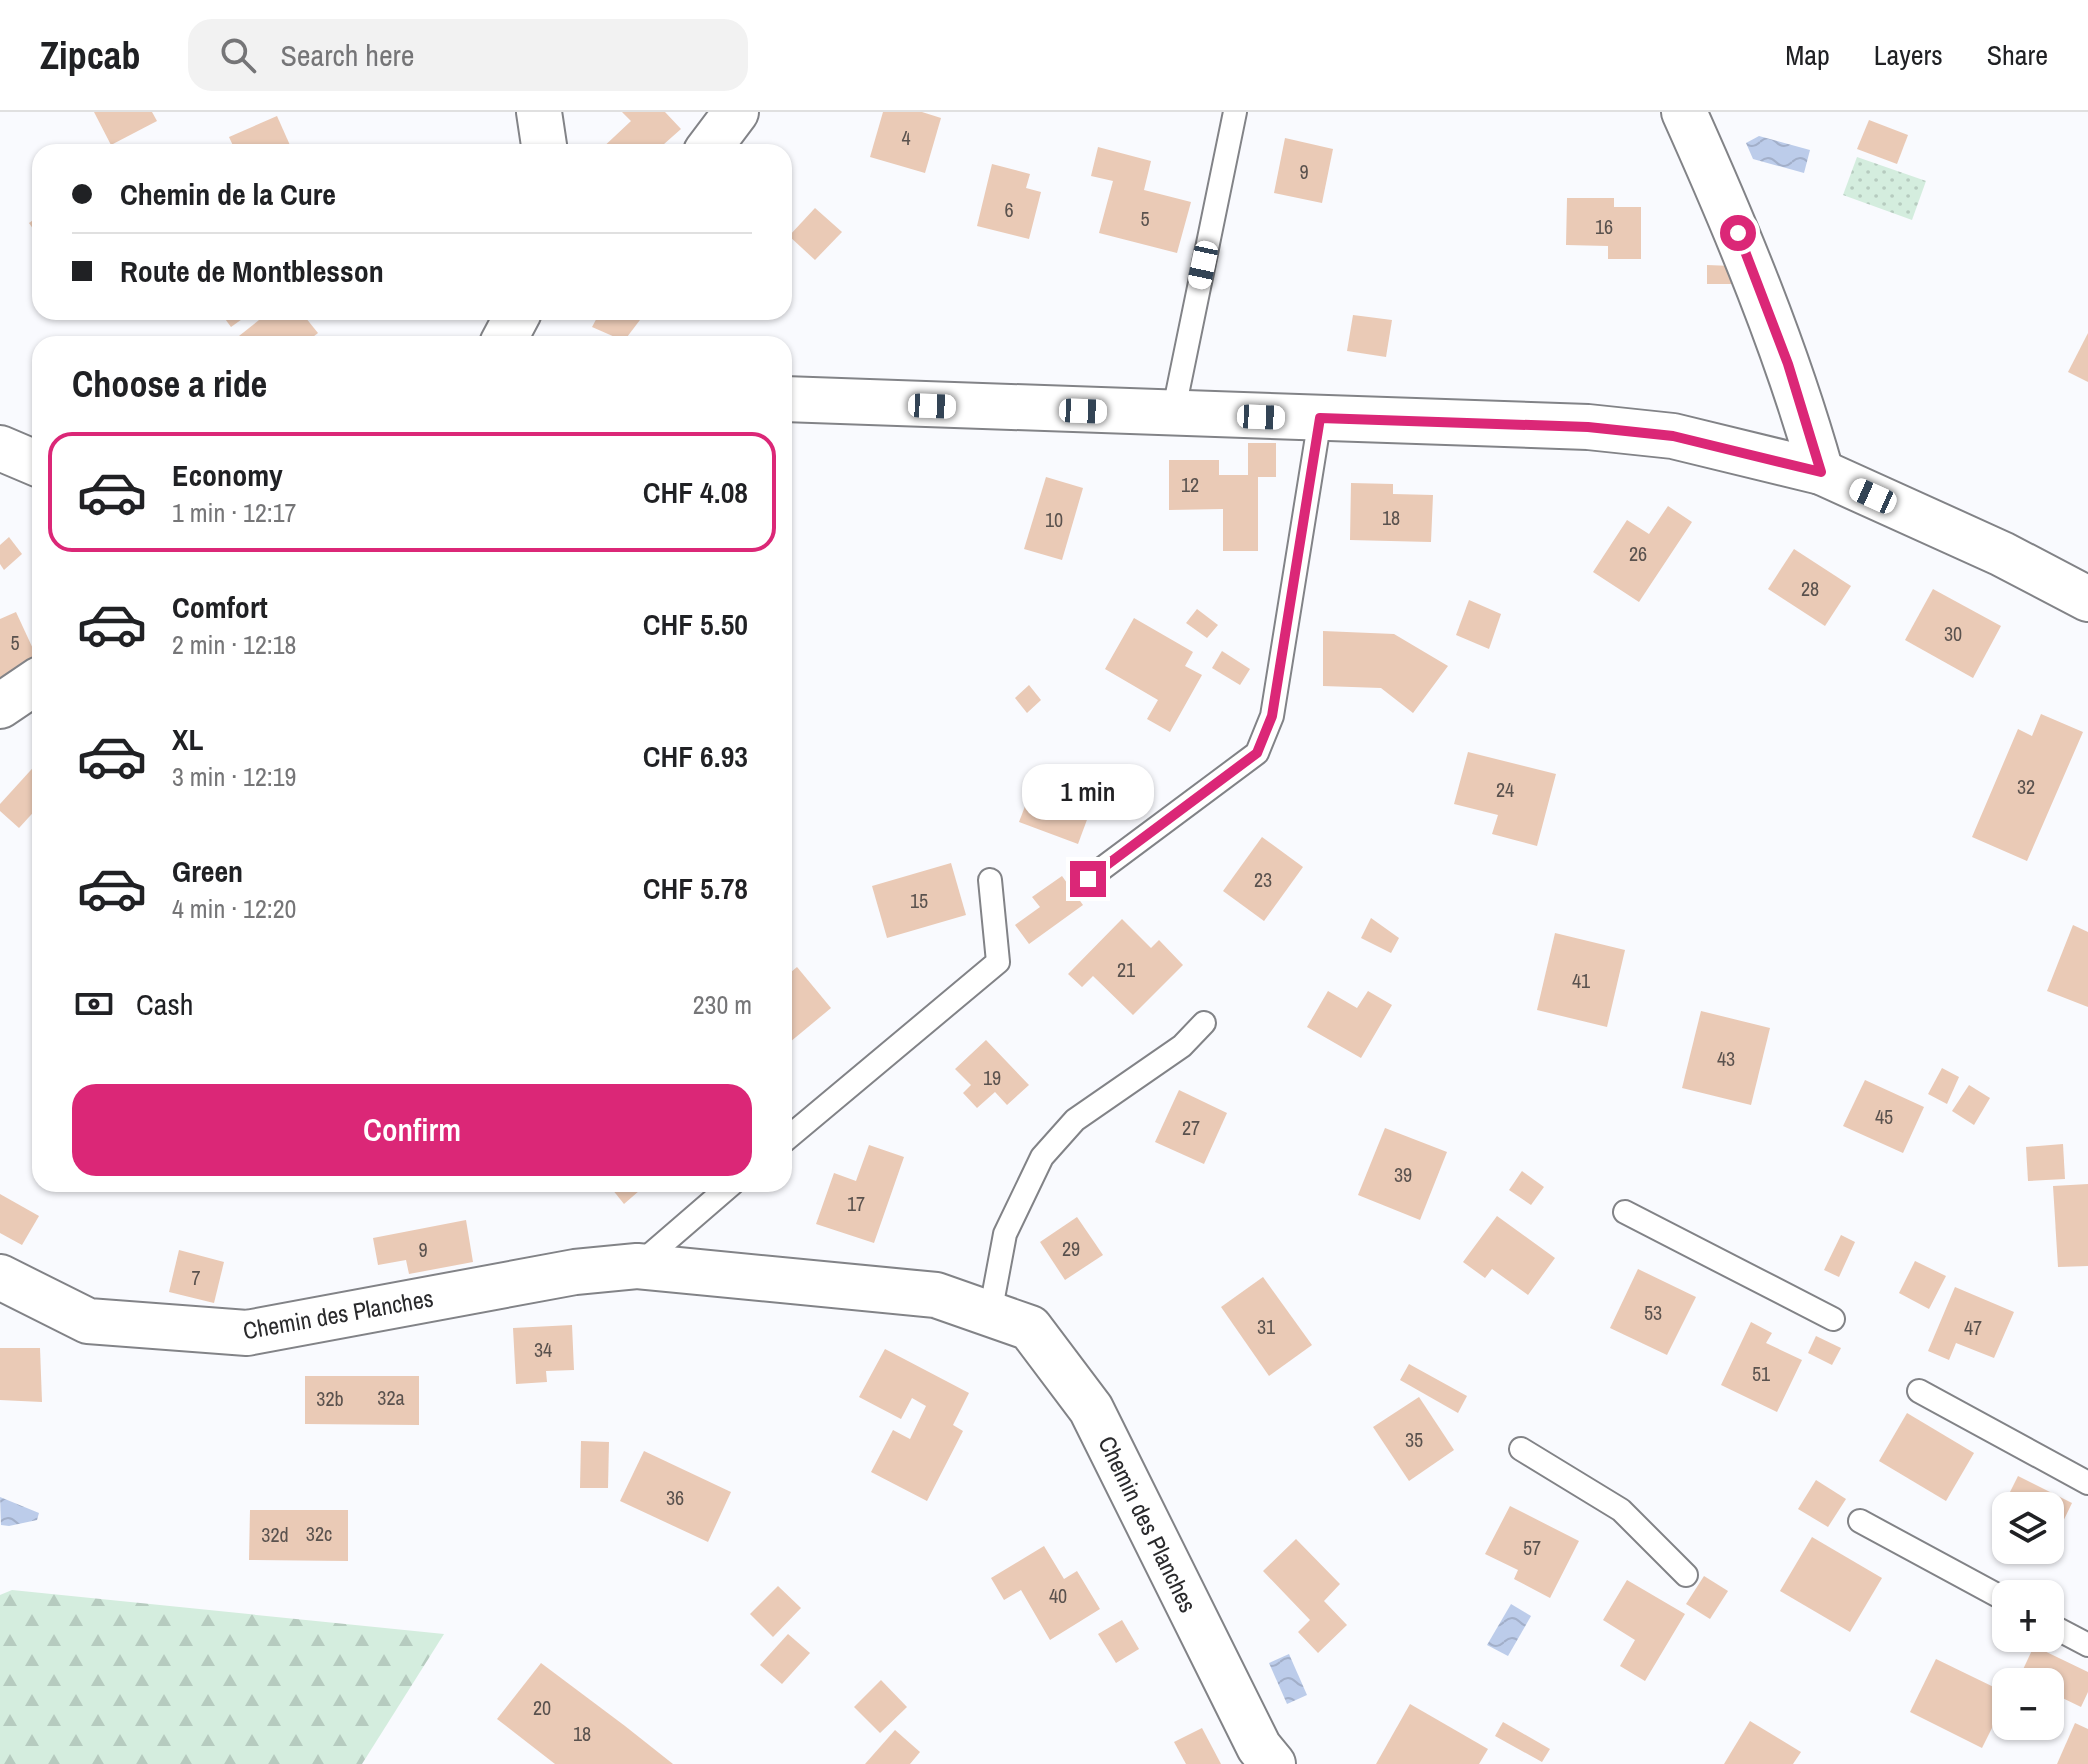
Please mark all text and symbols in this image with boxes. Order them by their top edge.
search box [188,19,748,91]
text: Zipcab [40,30,140,81]
icon: search [216,33,260,77]
text: Search here [280,35,414,75]
text: Map [1785,36,1830,74]
text: Layers [1874,36,1943,74]
text: Share [1987,36,2048,74]
house number: 4 [901,124,911,151]
house number: 9 [1299,158,1309,185]
text: Chemin de la Cure [120,174,336,214]
house number: 6 [1004,196,1014,223]
house number: 5 [1140,205,1150,232]
house number: 16 [1595,213,1613,240]
route start [1720,215,1756,251]
car [1186,239,1220,291]
text: Route de Montblesson [120,251,384,291]
text: Choose a ride [72,360,267,408]
car [908,393,956,419]
car [1059,398,1107,424]
car [1237,404,1285,430]
text: Economy [172,455,283,495]
icon: car [76,456,148,528]
house number: 12 [1181,471,1199,498]
text: CHF 4.08 [643,472,748,512]
car [1846,475,1900,517]
text: 1 min · 12:17 [172,495,296,530]
house number: 18 [1382,504,1400,531]
house number: 10 [1045,506,1063,533]
house number: 26 [1629,540,1647,567]
house number: 28 [1801,575,1819,602]
text: Comfort [172,587,268,627]
icon: car [76,588,148,660]
text: CHF 5.50 [643,604,748,644]
house number: 30 [1944,620,1962,647]
text: 2 min · 12:18 [172,627,296,662]
house number: 5 [10,629,20,656]
text: XL [172,719,203,759]
icon: car [76,720,148,792]
text: CHF 6.93 [643,736,748,776]
text: 3 min · 12:19 [172,759,296,794]
callout: 1 min [1022,763,1154,819]
house number: 32 [2017,773,2035,800]
text: 1 min [1061,774,1115,809]
house number: 24 [1496,776,1514,803]
text: Green [172,851,243,891]
icon: car [76,852,148,924]
route end [1070,861,1106,897]
house number: 23 [1254,866,1272,893]
text: CHF 5.78 [643,868,748,908]
house number: 15 [910,887,928,914]
text: 4 min · 12:20 [172,891,296,926]
house number: 21 [1117,956,1135,983]
house number: 41 [1572,967,1590,994]
icon: cash [72,982,116,1026]
text: Cash [136,984,193,1024]
text: 230 m [693,987,752,1022]
house number: 43 [1717,1045,1735,1072]
house number: 19 [983,1064,1001,1091]
button: Confirm [72,1084,752,1176]
house number: 45 [1875,1103,1893,1130]
house number: 27 [1182,1114,1200,1141]
house number: 39 [1394,1161,1412,1188]
house number: 17 [847,1190,865,1217]
house number: 29 [1062,1235,1080,1262]
house number: 9 [418,1236,428,1263]
house number: 7 [191,1264,201,1291]
street label: Chemin des Planches [240,1282,436,1346]
house number: 53 [1644,1299,1662,1326]
house number: 31 [1257,1313,1275,1340]
house number: 47 [1964,1314,1982,1341]
house number: 34 [534,1336,552,1363]
house number: 51 [1752,1360,1770,1387]
house number: 32a [377,1384,405,1411]
house number: 32b [316,1385,344,1412]
house number: 35 [1405,1426,1423,1453]
street label: Chemin des Planches [1091,1430,1205,1618]
house number: 36 [666,1484,684,1511]
map controls [1992,1492,2064,1740]
button: layers [1992,1492,2064,1564]
house number: 32c [306,1520,332,1547]
house number: 32d [261,1521,289,1548]
house number: 57 [1523,1534,1541,1561]
button: + [1992,1580,2064,1652]
house number: 40 [1049,1582,1067,1609]
button: − [1992,1668,2064,1740]
house number: 20 [533,1694,551,1721]
house number: 18 [573,1720,591,1747]

